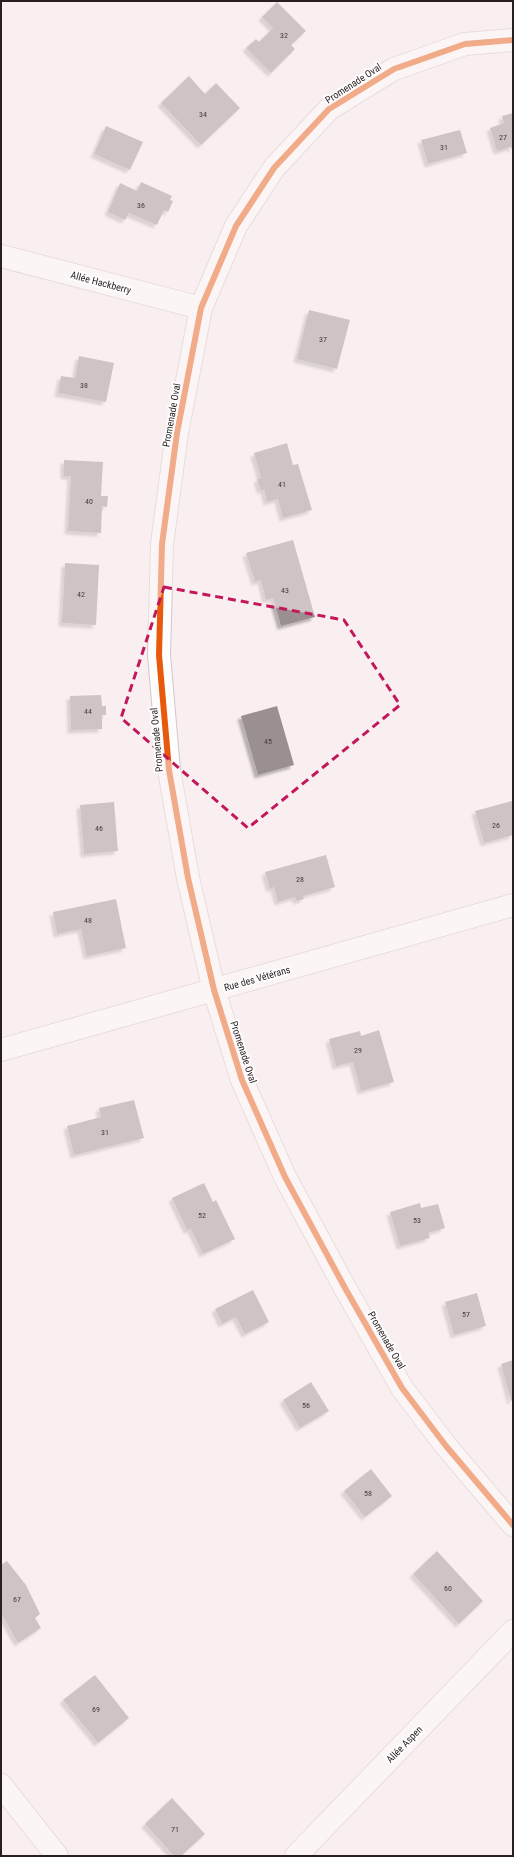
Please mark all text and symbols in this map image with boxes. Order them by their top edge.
house number: 32 [280,31,288,40]
street label: Promenade Oval [323,61,383,106]
house number: 34 [199,110,207,119]
house number: 27 [499,133,507,142]
house number: 31 [440,143,448,152]
house number: 36 [137,201,145,210]
street label: Allée Hackberry [69,269,132,296]
house number: 37 [319,335,327,344]
house number: 38 [80,381,88,390]
street label: Promenade Oval [160,382,183,448]
house number: 41 [278,480,286,489]
house number: 40 [85,497,93,506]
house number: 43 [281,586,289,595]
house number: 42 [77,590,85,599]
house number: 44 [84,707,92,716]
street label: Promenade Oval [148,707,165,773]
house number: 45 [264,737,272,746]
house number: 26 [492,821,500,830]
house number: 46 [95,824,103,833]
house number: 28 [296,875,304,884]
house number: 48 [84,916,92,925]
street label: Rue des Vétérans [223,964,292,993]
street label: Promenade Oval [228,1020,259,1085]
house number: 29 [354,1046,362,1055]
house number: 31 [101,1128,109,1137]
house number: 52 [198,1211,206,1220]
house number: 53 [413,1216,421,1225]
street label: Promenade Oval [366,1310,407,1371]
house number: 57 [462,1310,470,1319]
house number: 56 [302,1401,310,1410]
house number: 58 [364,1489,372,1498]
house number: 60 [444,1584,452,1593]
house number: 67 [13,1595,21,1604]
house number: 69 [92,1705,100,1714]
street label: Allée Aspen [384,1724,425,1765]
house number: 71 [171,1825,179,1834]

